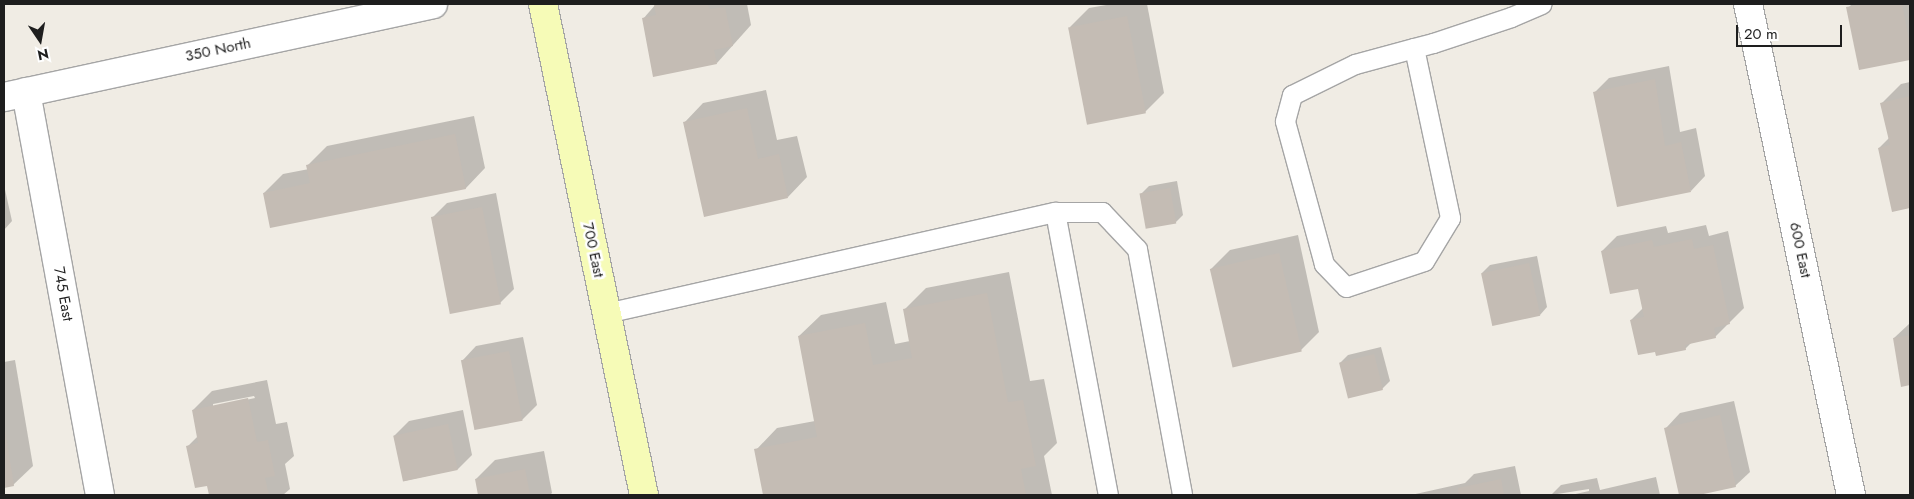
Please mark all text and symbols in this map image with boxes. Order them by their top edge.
north arrow [15,15,65,65]
scale bar [1739,15,1845,47]
text: 20 m [1744,23,1778,45]
street label: 350 North [184,34,252,66]
text: N [36,44,51,66]
street label: 700 East [578,221,608,279]
street label: 600 East [1785,221,1815,279]
street label: 745 East [49,266,77,322]

